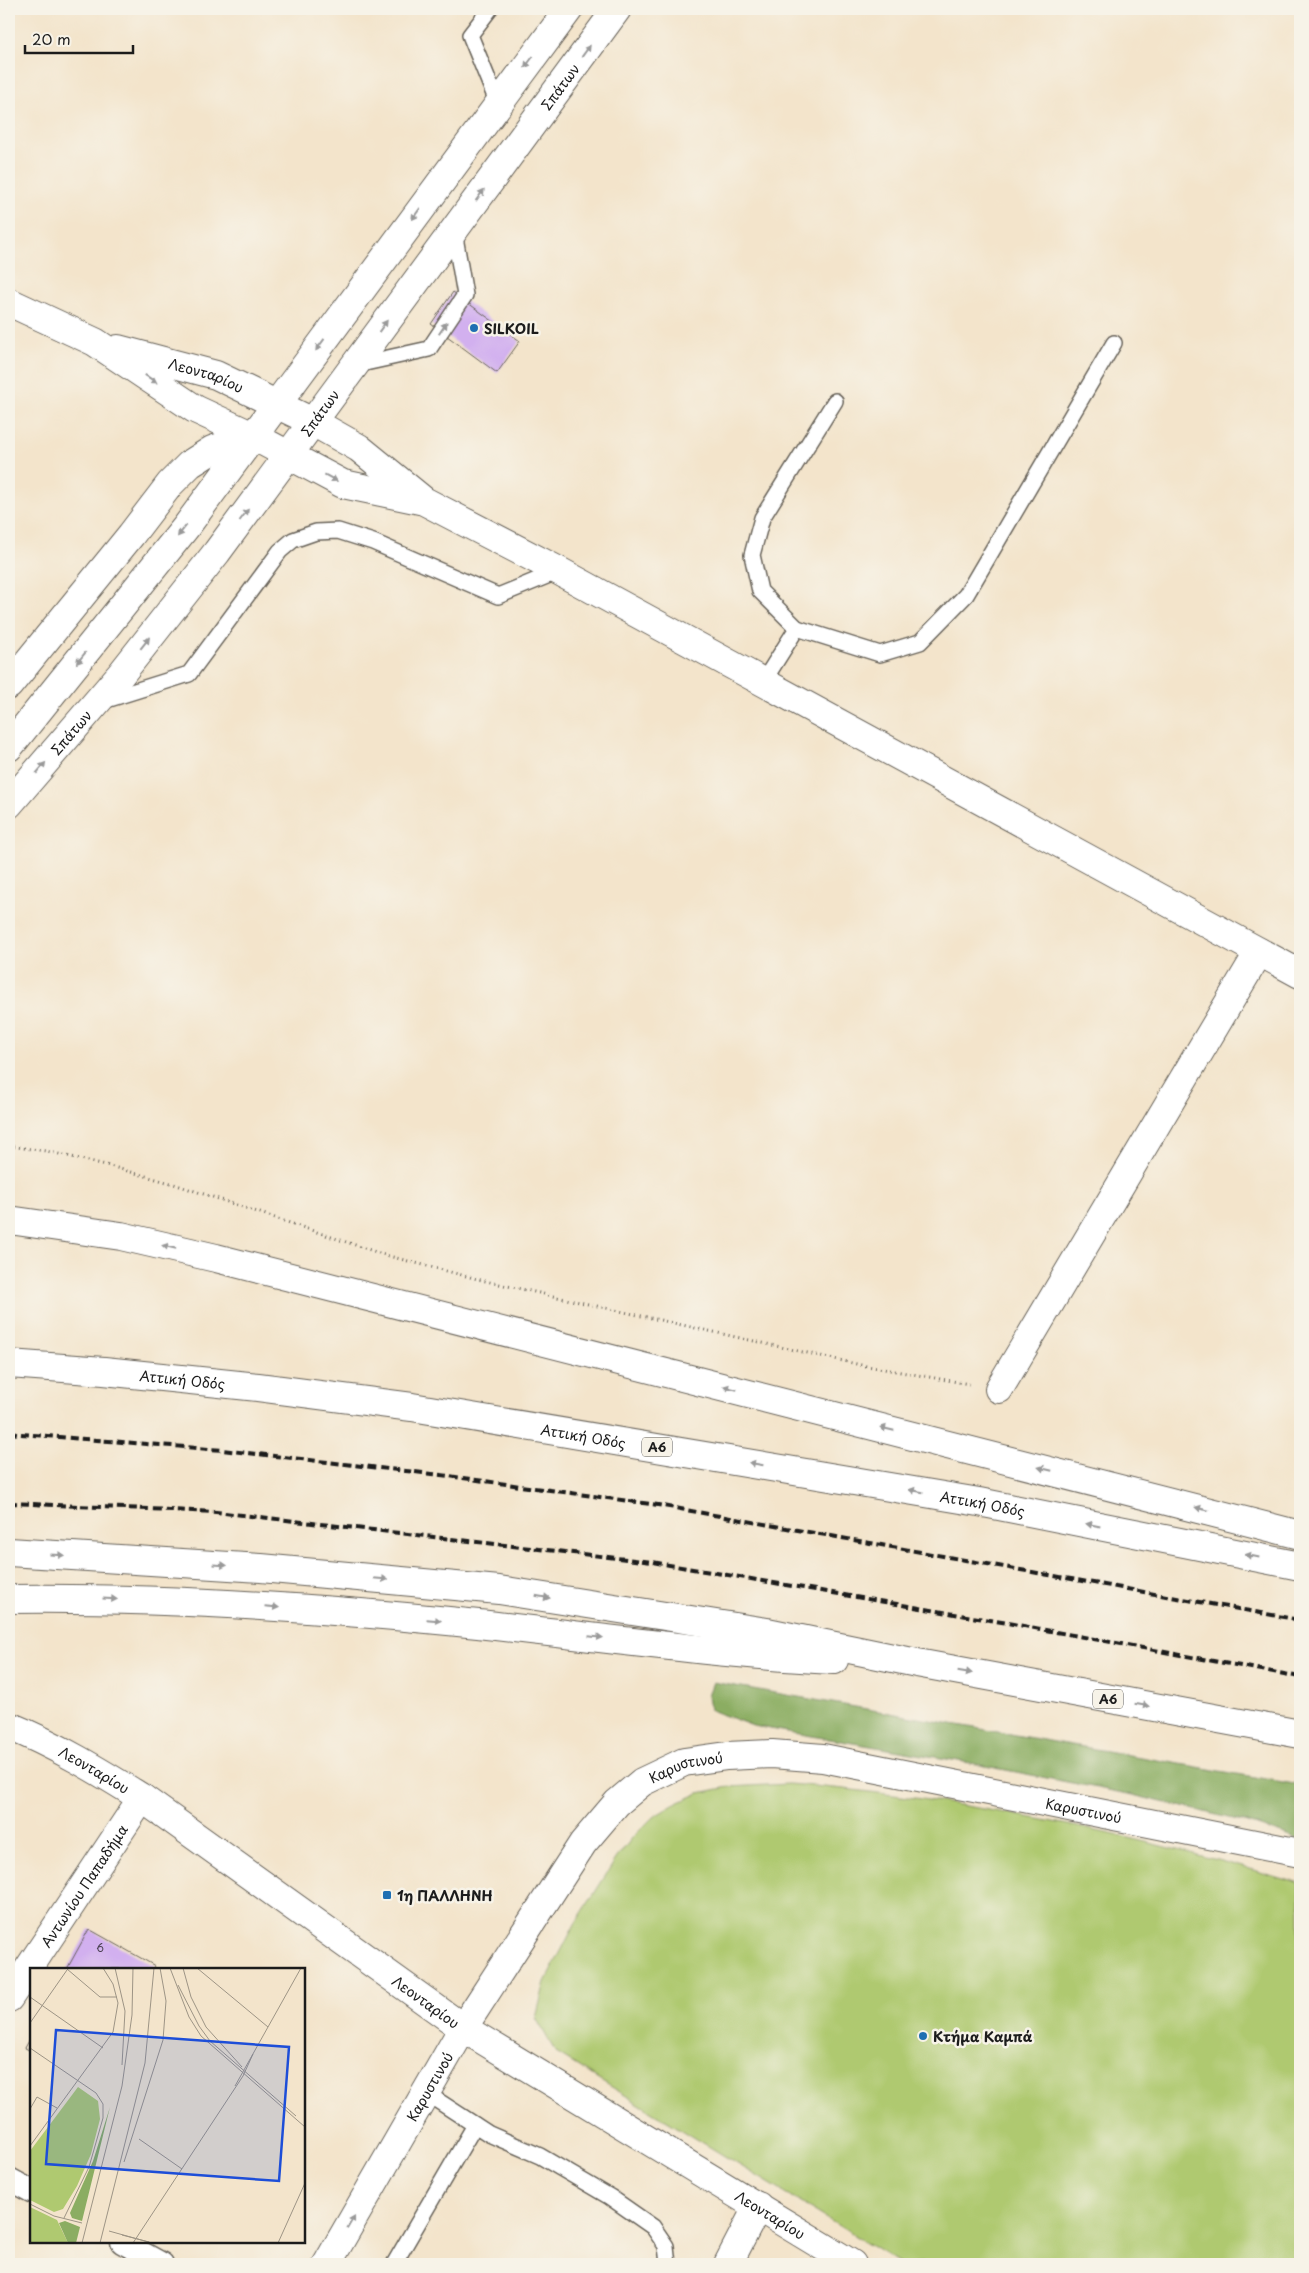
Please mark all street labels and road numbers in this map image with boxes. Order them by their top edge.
street label: Σπάτων [536,59,584,114]
street label: Λεονταρίου [166,352,247,397]
street label: Σπάτων [295,385,344,440]
street label: Σπάτων [46,705,96,759]
street label: Αττική Οδός [139,1364,226,1394]
street label: Αττική Οδός [539,1418,627,1453]
road number: Α6 [642,1438,672,1456]
street label: Αττική Οδός [939,1485,1027,1521]
road number: Α6 [1093,1690,1123,1708]
street label: Λεονταρίου [55,1741,134,1798]
street label: Καρυστινού [645,1746,724,1788]
street label: Καρυστινού [1044,1792,1124,1828]
street label: Αντωνίου Παπαδήμα [35,1820,132,1951]
street label: Λεονταρίου [388,1970,464,2033]
street label: Καρυστινού [401,2048,458,2125]
street label: Λεονταρίου [732,2185,810,2244]

